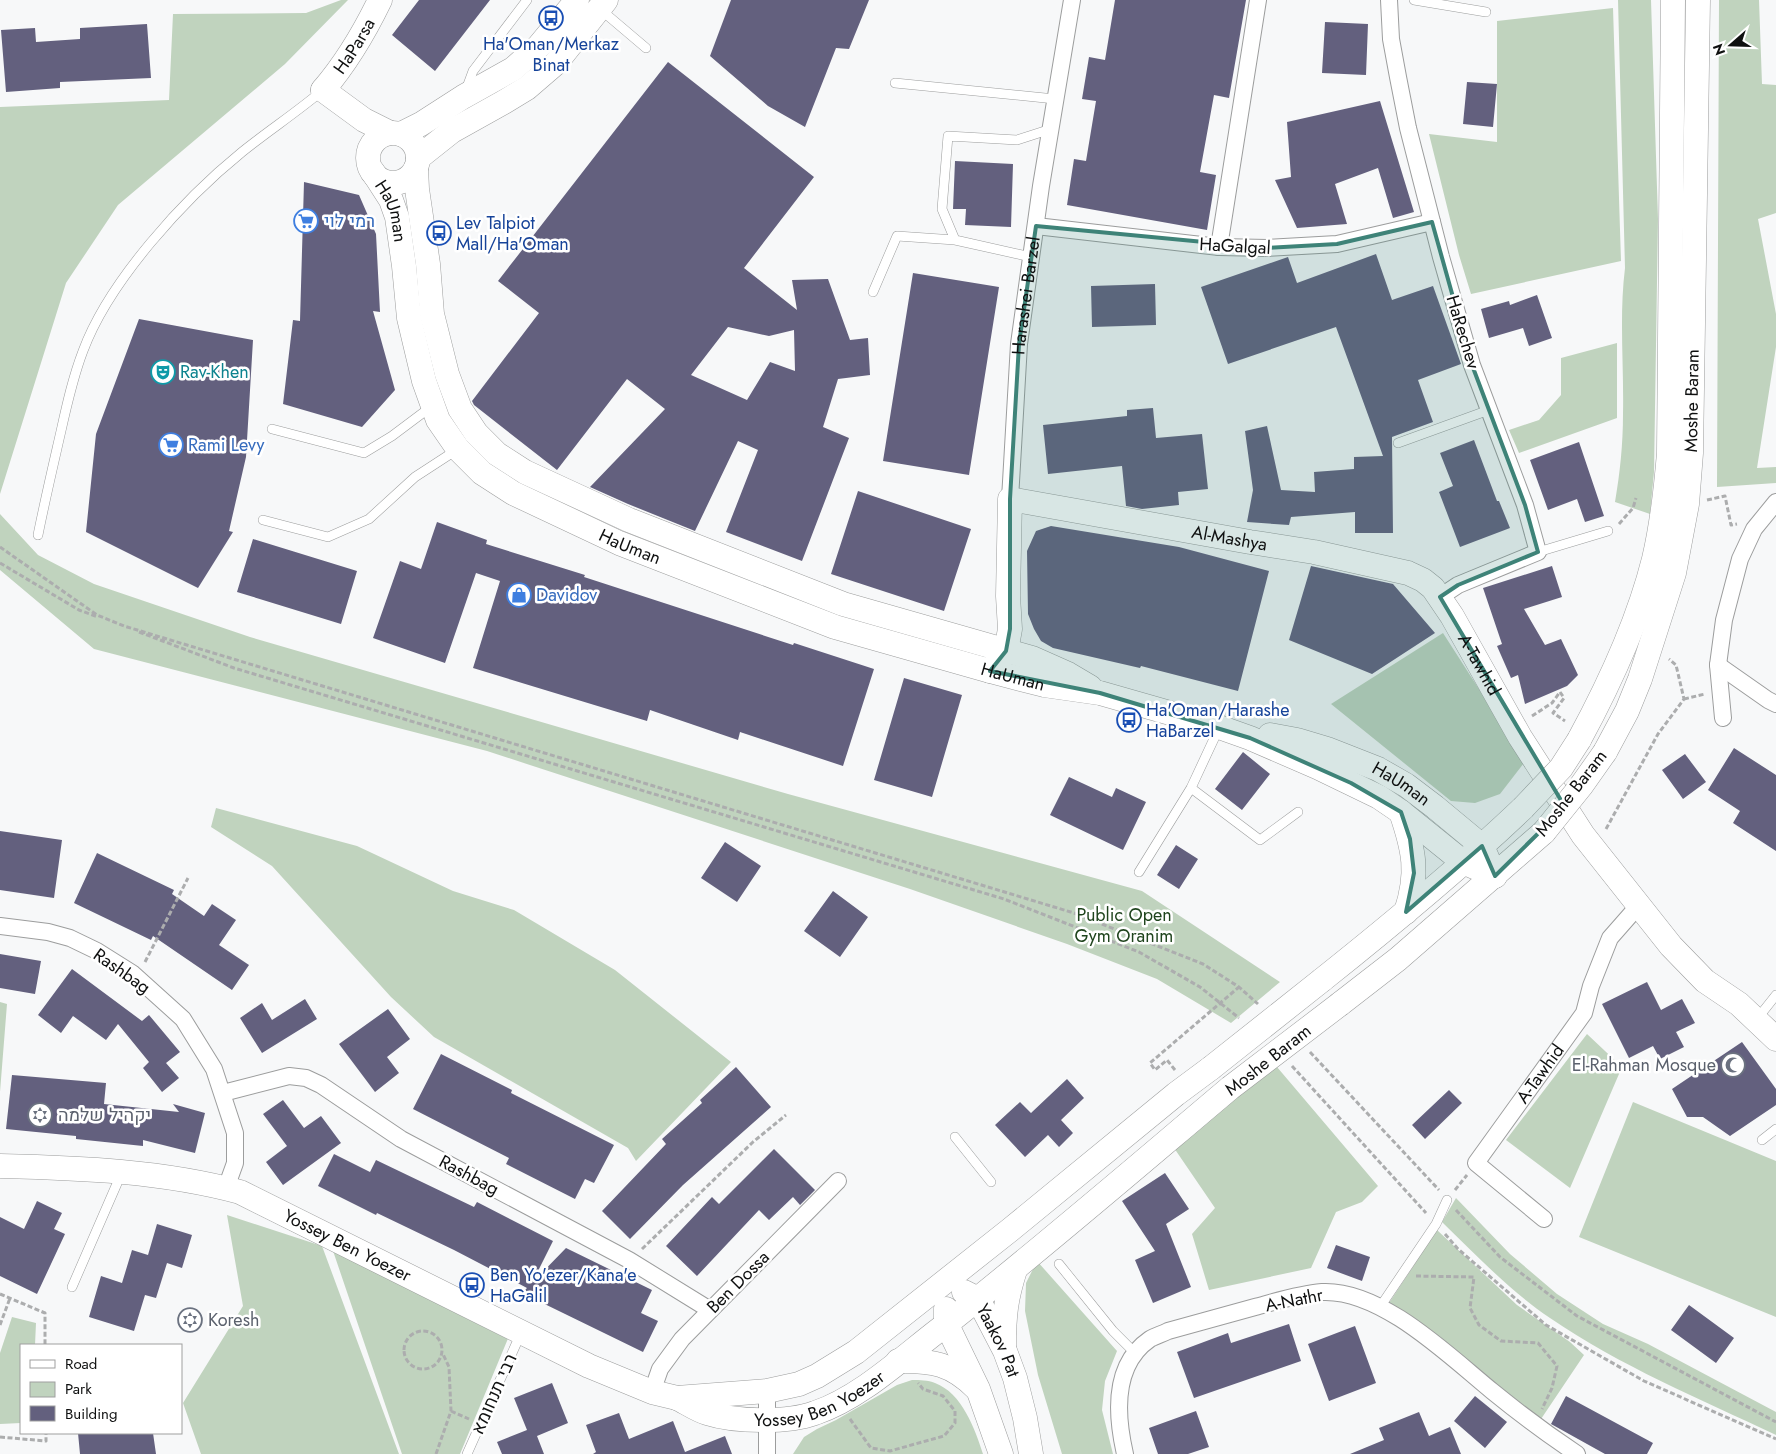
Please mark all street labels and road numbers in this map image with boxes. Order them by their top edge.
street label: HaParsa [327,13,382,79]
street label: HaUman [368,175,413,244]
street label: HaGalgal [1199,231,1271,261]
street label: Harashei Barzel [1005,235,1047,356]
street label: HaRechev [1439,292,1487,372]
street label: Moshe Baram [1678,349,1706,453]
street label: Al-Mashya [1190,519,1269,558]
street label: HaUman [594,522,665,571]
street label: A-Tawhid [1451,629,1507,700]
street label: HaUman [978,656,1048,698]
street label: Moshe Baram [1529,744,1613,842]
street label: HaUman [1367,755,1436,812]
street label: Rashbag [88,942,156,1000]
street label: Moshe Baram [1219,1018,1317,1102]
street label: A-Tawhid [1510,1039,1570,1109]
street label: Rashbag [434,1148,504,1202]
street label: Yossey Ben Yoezer [279,1203,416,1289]
street label: Ben Dossa [701,1245,775,1319]
street label: A-Nathr [1263,1282,1326,1318]
street label: Yaakov Pat [970,1299,1027,1381]
street label: רבי תנחומא [465,1349,523,1439]
street label: Yossey Ben Yoezer [754,1364,891,1433]

